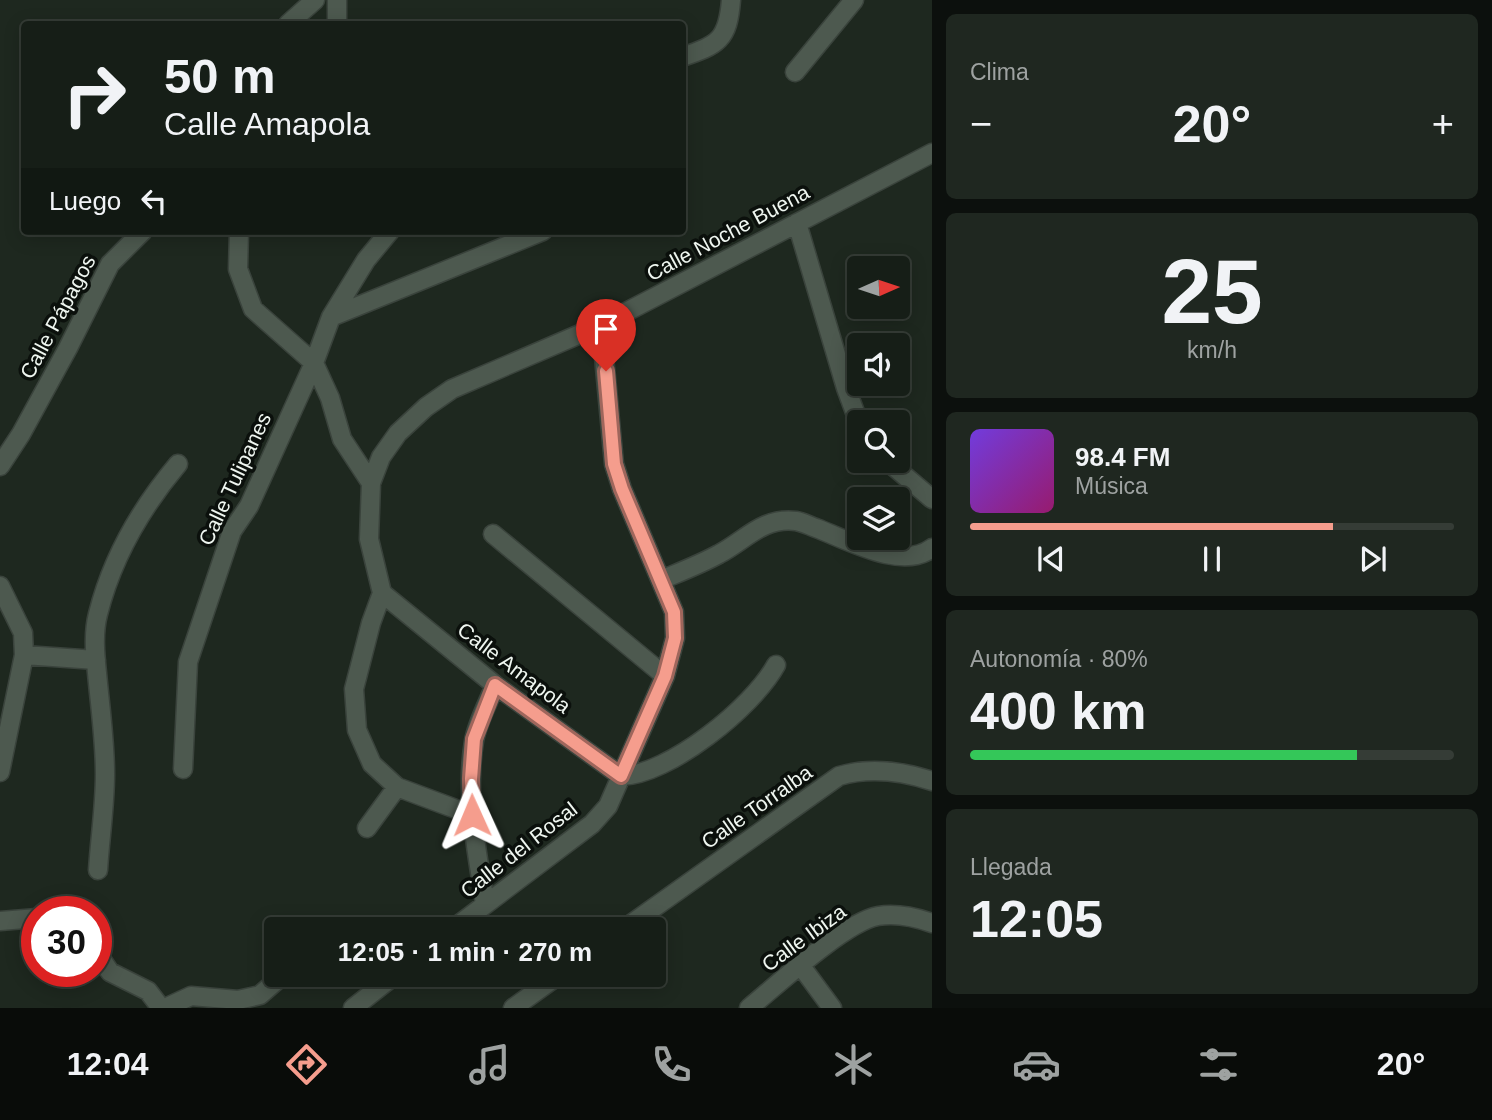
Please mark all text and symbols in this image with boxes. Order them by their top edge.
icon: right [49,49,140,140]
text: 50 m [164,49,276,103]
text: Clima [970,59,1029,85]
text: 20° [1173,95,1251,153]
text: − [970,103,992,145]
text: + [1432,103,1454,145]
text: Calle Amapola [164,106,370,142]
street label: Calle Noche Buena [642,180,813,285]
icon: left [135,182,173,220]
text: Luego [49,186,121,216]
text: 25 [1161,241,1263,342]
street label: Calle Pápagos [15,251,100,382]
north arrow [847,256,910,318]
map controls [847,256,910,550]
pin [576,299,636,371]
icon: arrive [587,310,625,348]
button: sound [847,333,910,396]
text: km/h [1187,337,1237,363]
street label: Calle Tulipanes [194,409,275,549]
button: search [847,410,910,473]
text: 98.4 FM [1075,442,1170,472]
text: Música [1075,473,1148,499]
button: layers [847,487,910,550]
icon: previous [1032,540,1070,578]
icon: pause [1193,540,1231,578]
icon: next [1354,540,1392,578]
street label: Calle Amapola [453,618,576,718]
text: Autonomía · 80% [970,646,1148,672]
text: 400 km [970,682,1146,740]
street label: Calle Torralba [697,760,816,853]
position arrow [435,778,509,852]
street label: Calle del Rosal [456,797,581,902]
text: Llegada [970,854,1052,880]
text: 12:05 [970,890,1103,948]
speed limit sign: 30 [21,896,112,987]
street label: Calle Ibiza [757,899,850,976]
text: 12:05 · 1 min · 270 m [338,937,592,967]
icon: directions [282,1040,331,1089]
icon: music [465,1040,514,1089]
icon: phone [647,1040,696,1089]
icon: climate [829,1040,878,1089]
icon: car [1012,1040,1061,1089]
icon: filters [1194,1040,1243,1089]
text: 12:04 [67,1046,149,1082]
text: 20° [1377,1046,1425,1082]

